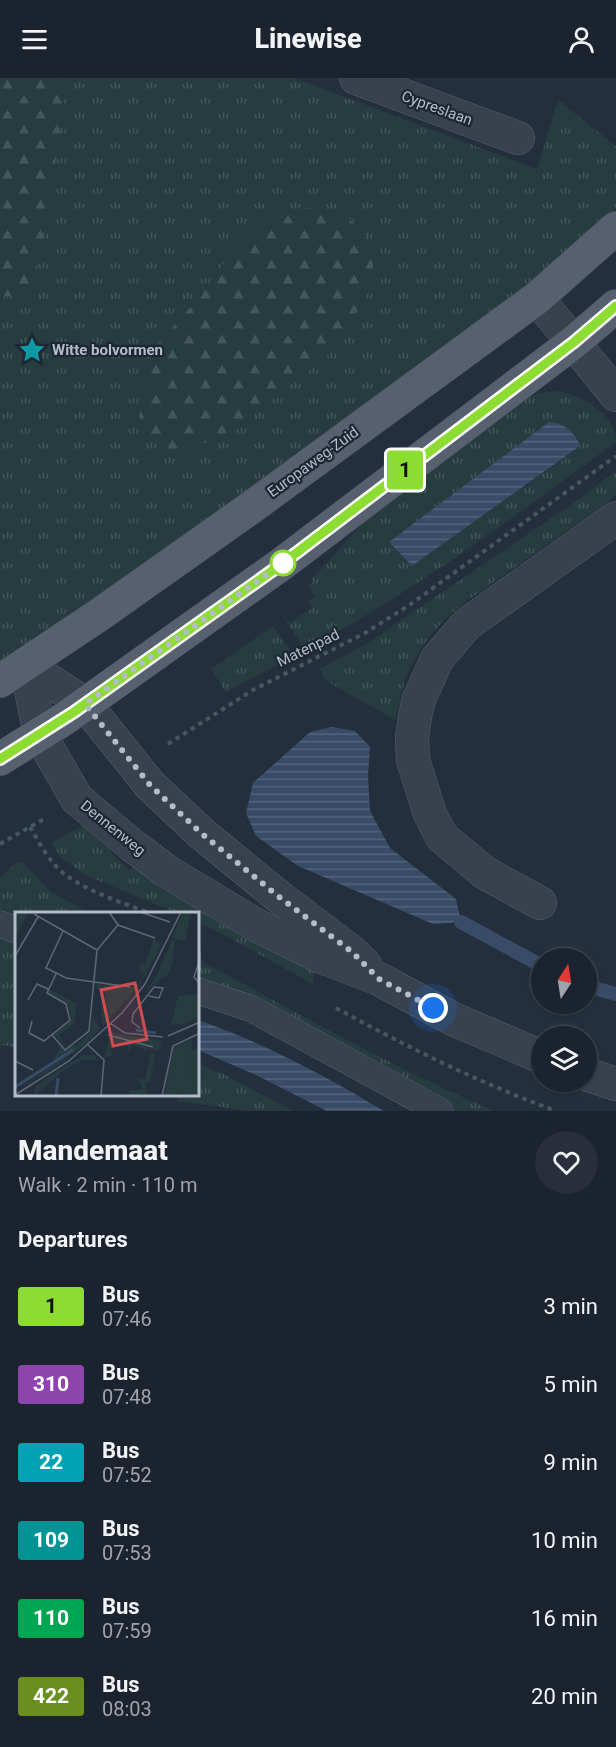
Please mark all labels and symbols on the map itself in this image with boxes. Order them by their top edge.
street label: Cypreslaan [399,87,475,129]
place icon: Witte bolvormen [17,335,47,365]
place label: Witte bolvormen [52,341,163,359]
street label: Europaweg-Zuid [264,423,362,501]
line badge: 1 [386,450,424,490]
unlabelled marker [270,550,296,576]
street label: Matenpad [274,625,342,671]
street label: Dennenweg [77,796,149,860]
inset map [15,912,200,1096]
north arrow [531,948,597,1014]
your location [418,993,448,1023]

